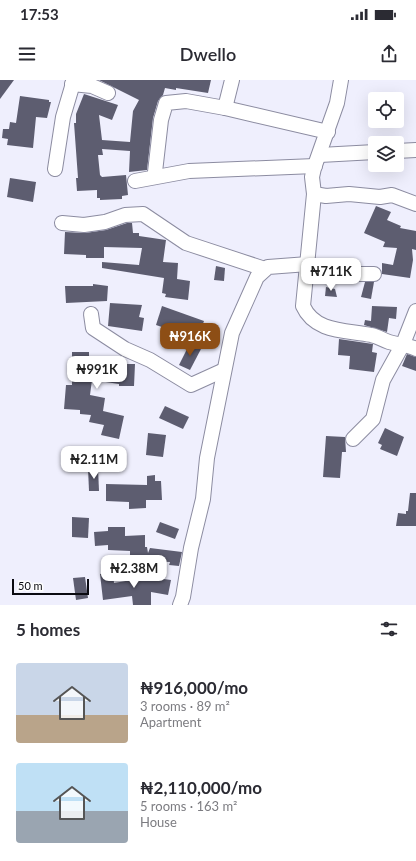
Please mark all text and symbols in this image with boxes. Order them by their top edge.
text: 17:53 [20,5,59,23]
icon: menu [16,43,38,65]
text: Dwello [180,43,236,65]
icon: share [378,43,400,65]
map controls [368,92,404,172]
button: locate [368,92,404,128]
button: layers [368,136,404,172]
pin: ₦711K [303,258,359,292]
text: ₦711K [310,263,352,279]
pin: ₦916K [162,323,218,357]
text: ₦916K [169,328,211,344]
pin: ₦991K [69,356,125,390]
text: ₦991K [76,361,118,377]
pin: ₦2.11M [61,446,127,480]
text: ₦2.11M [70,451,118,467]
pin: ₦2.38M [101,555,167,589]
text: ₦2.38M [110,560,158,576]
scale bar [12,577,89,596]
text: 50 m [18,579,43,592]
icon: filters [378,618,400,640]
text: 5 homes [16,619,80,640]
text: ₦916,000/mo [140,677,248,698]
icon: home [48,679,96,727]
text: 3 rooms · 89 m² [140,698,230,714]
text: Apartment [140,714,201,730]
text: ₦2,110,000/mo [140,777,262,798]
icon: home [48,779,96,827]
text: 5 rooms · 163 m² [140,798,237,814]
text: House [140,814,177,830]

